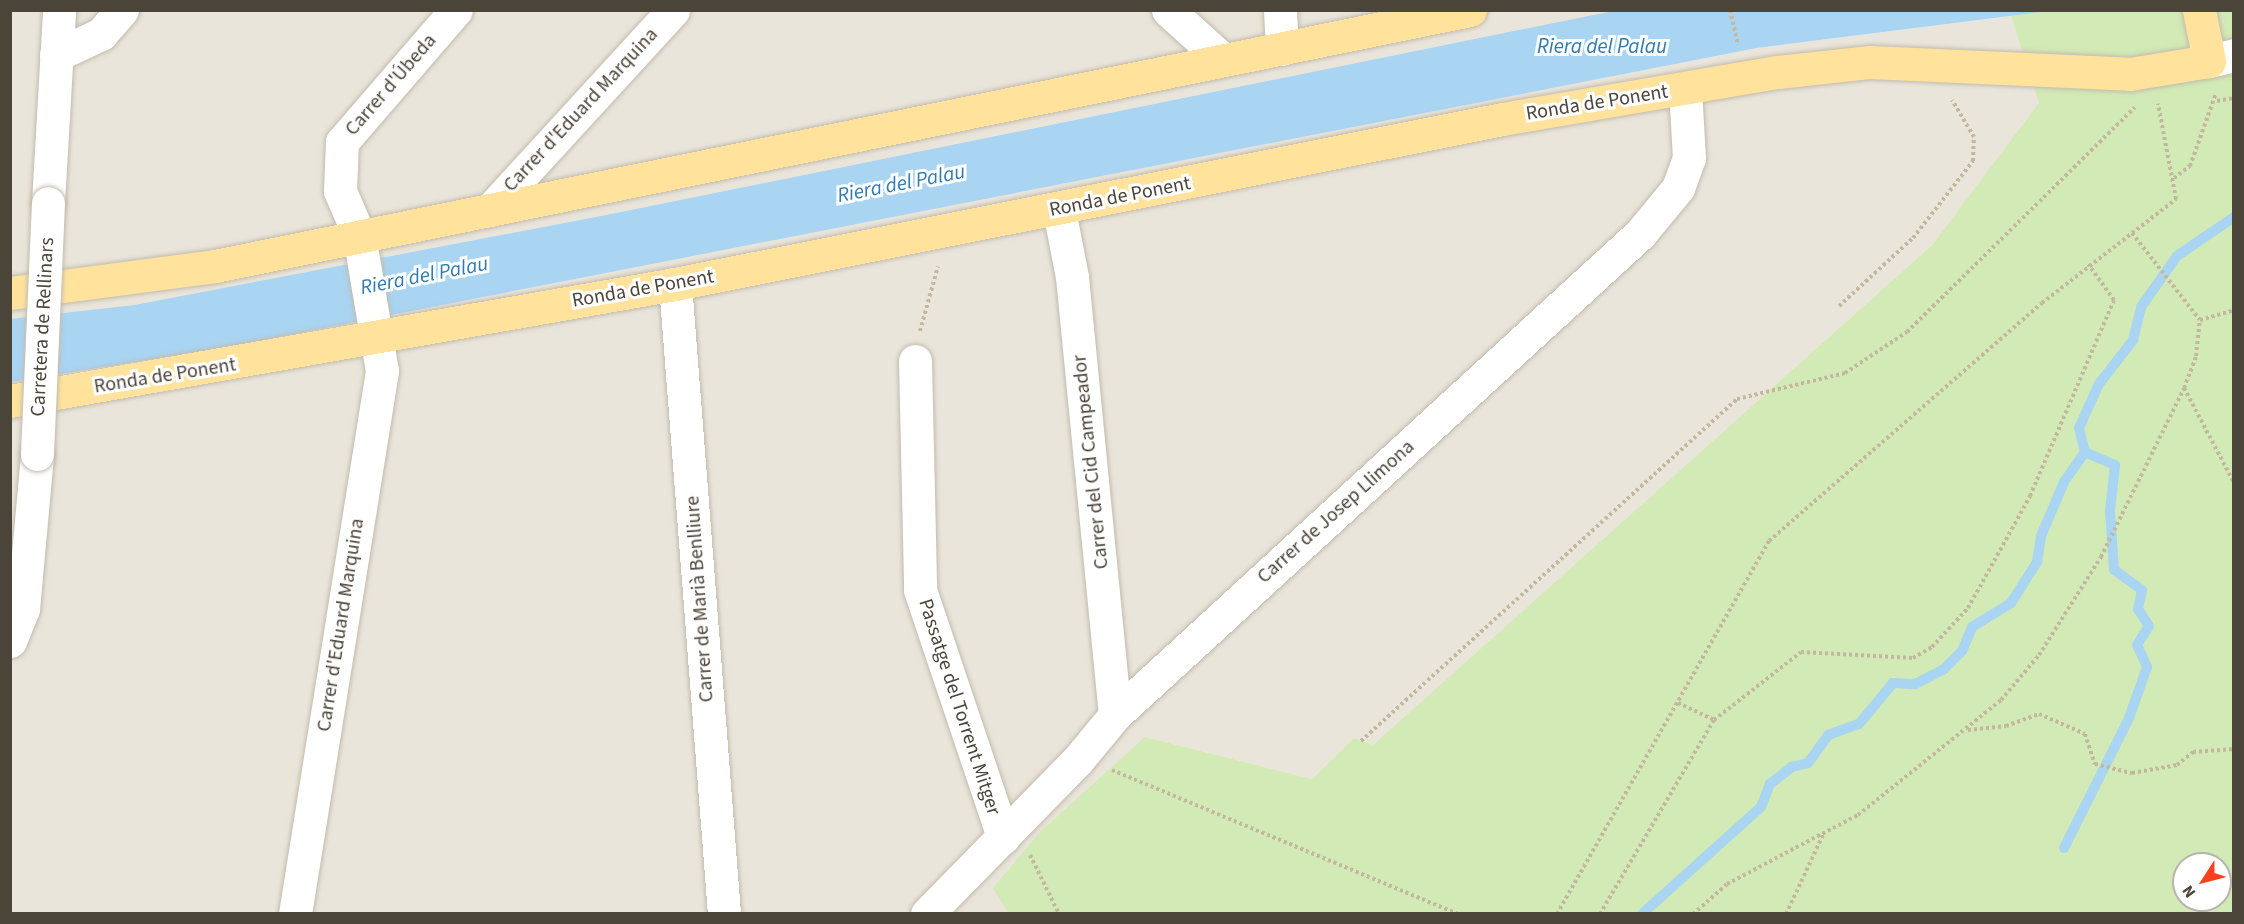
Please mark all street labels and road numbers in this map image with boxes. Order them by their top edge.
street label: Carrer d'Eduard Marquina [499,23,663,197]
street label: Carrer d'Úbeda [340,29,442,141]
street label: Ronda de Ponent [1524,80,1670,126]
street label: Ronda de Ponent [1047,172,1193,222]
street label: Carretera de Rellinars [26,237,60,417]
street label: Ronda de Ponent [570,265,716,313]
street label: Ronda de Ponent [92,353,238,399]
street label: Carrer del Cid Campeador [1068,354,1114,570]
street label: Carrer de Josep Llimona [1253,435,1419,589]
street label: Carrer de Marià Benlliure [681,495,719,703]
street label: Carrer d'Eduard Marquina [312,517,370,733]
street label: Passatge del Torrent Mitger [913,596,1005,818]

